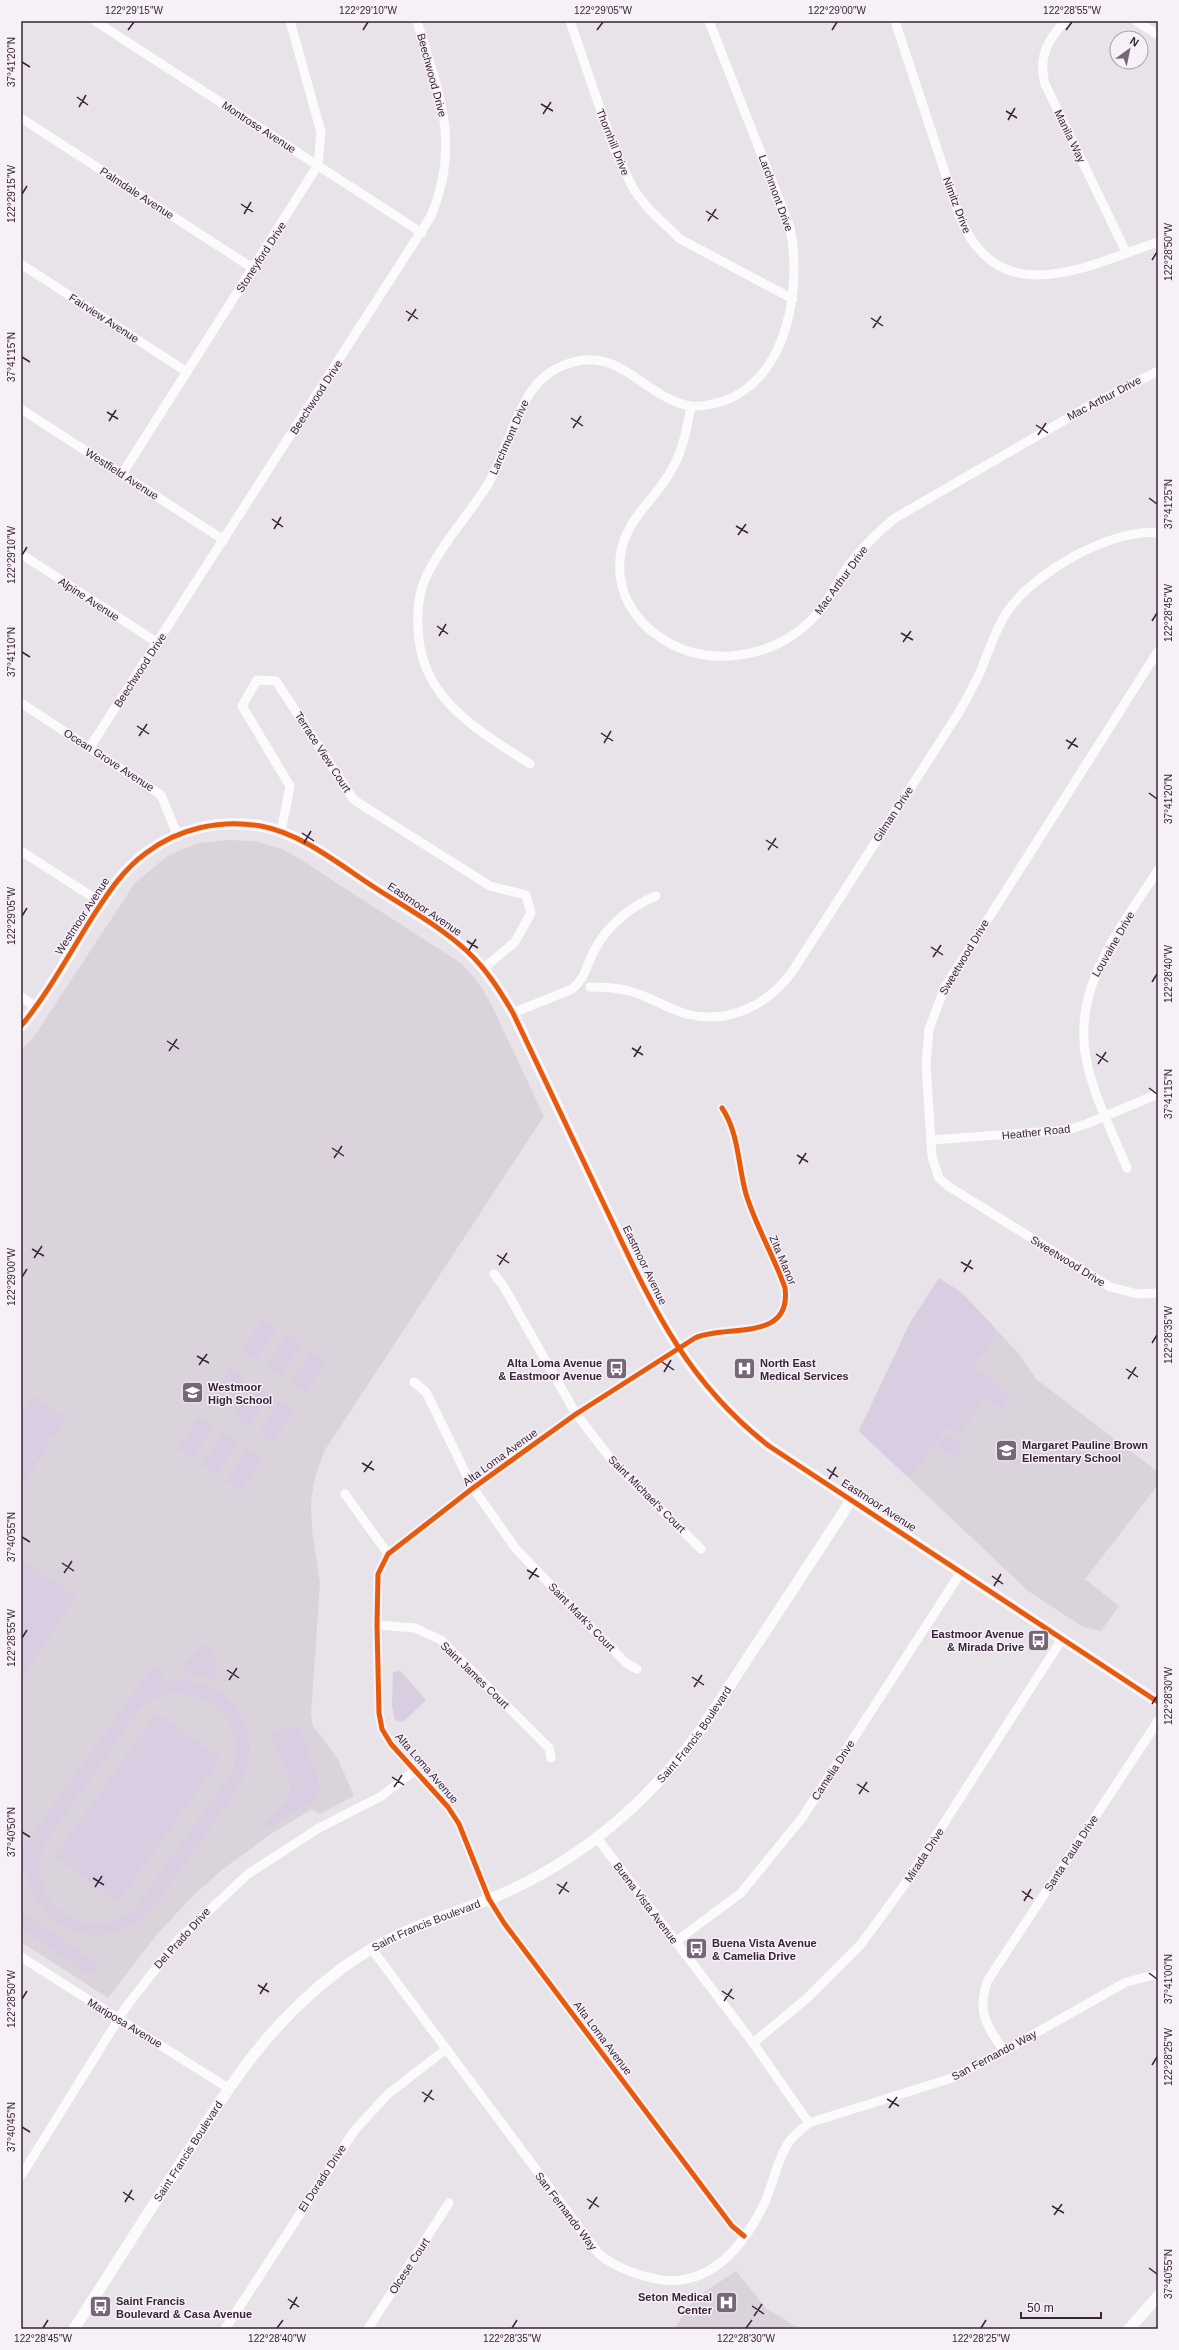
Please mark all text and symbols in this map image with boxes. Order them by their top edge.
text: 122°29'15"W [105,5,163,16]
text: 122°29'10"W [339,5,397,16]
text: 122°29'05"W [574,5,632,16]
text: 122°29'00"W [808,5,866,16]
text: 122°28'55"W [1043,5,1101,16]
north arrow [1109,30,1149,70]
street label: Beechwood Drive [415,32,449,118]
text: N [1128,34,1141,49]
text: 37°41'20"N [6,37,17,87]
street label: Montrose Avenue [220,99,298,155]
street label: Thornhill Drive [594,107,632,177]
street label: Manila Way [1052,108,1088,165]
street label: Larchmont Drive [757,153,795,233]
text: 122°29'15"W [6,165,17,223]
street label: Palmdale Avenue [98,165,176,221]
street label: Nimitz Drive [941,175,973,235]
street label: Stoneyford Drive [234,219,288,295]
text: 122°28'50"W [1163,223,1174,281]
street label: Fairview Avenue [67,291,141,345]
text: 37°41'15"N [6,332,17,382]
street label: Beechwood Drive [287,358,345,436]
street label: Mac Arthur Drive [1065,373,1143,423]
street label: Larchmont Drive [487,398,531,476]
street label: Westfield Avenue [83,446,161,502]
text: 37°41'25"N [1163,479,1174,529]
text: 122°29'10"W [6,526,17,584]
street label: Mac Arthur Drive [812,543,870,617]
street label: Alpine Avenue [56,575,122,623]
text: 122°28'45"W [1163,584,1174,642]
text: 37°41'10"N [6,627,17,677]
street label: Beechwood Drive [111,631,169,709]
street label: Terrace View Court [293,710,353,794]
street label: Ocean Grove Avenue [62,726,156,794]
text: 37°41'20"N [1163,774,1174,824]
street label: Gilman Drive [871,784,915,844]
street label: Westmoor Avenue [53,875,111,957]
street label: Eastmoor Avenue [386,880,464,938]
text: 122°29'05"W [6,887,17,945]
street label: Louvaine Drive [1089,909,1137,979]
street label: Sweetwood Drive [937,917,991,997]
text: 122°28'40"W [1163,945,1174,1003]
text: 37°41'15"N [1163,1069,1174,1119]
street label: Heather Road [1001,1122,1071,1142]
street label: Eastmoor Avenue [621,1223,669,1307]
street label: Zita Manor [767,1233,799,1287]
street label: Sweetwood Drive [1029,1233,1107,1289]
text: 122°29'00"W [6,1248,17,1306]
text: 122°28'35"W [1163,1306,1174,1364]
bus stop icon: Alta Loma Avenue & Eastmoor Avenue [604,1356,630,1382]
hospital icon: North East Medical Services [732,1356,758,1382]
place label: Alta Loma Avenue & Eastmoor Avenue [498,1357,602,1382]
place label: North East Medical Services [760,1357,849,1382]
school or university icon: Westmoor High School [179,1380,205,1406]
place label: Westmoor High School [208,1381,272,1406]
street label: Alta Loma Avenue [460,1426,540,1488]
school or university icon: Margaret Pauline Brown Elementary School [993,1438,1019,1464]
place label: Margaret Pauline Brown Elementary School [1022,1439,1148,1464]
street label: Saint Michael's Court [606,1453,688,1535]
street label: Eastmoor Avenue [839,1476,919,1534]
text: 37°40'55"N [6,1512,17,1562]
street label: Saint Mark's Court [546,1580,618,1654]
text: 122°28'55"W [6,1609,17,1667]
bus stop icon: Eastmoor Avenue & Mirada Drive [1026,1627,1052,1653]
place label: Eastmoor Avenue & Mirada Drive [931,1628,1024,1653]
street label: Saint James Court [438,1639,512,1711]
text: 122°28'30"W [1163,1667,1174,1725]
street label: Saint Francis Boulevard [654,1684,734,1785]
street label: Alta Loma Avenue [393,1730,461,1806]
street label: Camelia Drive [809,1738,857,1802]
text: 37°40'50"N [6,1807,17,1857]
street label: Santa Paula Drive [1042,1813,1100,1893]
street label: Mirada Drive [902,1826,946,1884]
street label: Buena Vista Avenue [612,1860,680,1946]
street label: Saint Francis Boulevard [370,1897,482,1953]
street label: Del Prado Drive [152,1905,212,1971]
bus stop icon: Buena Vista Avenue & Camelia Drive [683,1936,709,1962]
place label: Buena Vista Avenue & Camelia Drive [712,1937,817,1962]
text: 37°41'00"N [1163,1954,1174,2004]
text: 122°28'50"W [6,1970,17,2028]
street label: Mariposa Avenue [86,1996,164,2050]
street label: Alta Loma Avenue [571,1999,635,2077]
street label: San Fernando Way [950,2027,1039,2082]
text: 122°28'25"W [1163,2028,1174,2086]
street label: Saint Francis Boulevard [151,2099,225,2204]
text: 37°40'45"N [6,2102,17,2152]
street label: El Dorado Drive [296,2142,348,2214]
street label: San Fernando Way [533,2170,599,2253]
street label: Olcese Court [386,2236,432,2296]
text: 37°40'55"N [1163,2249,1174,2299]
hospital icon: Seton Medical Center [714,2290,740,2316]
place label: Seton Medical Center [638,2291,713,2316]
bus stop icon: Saint Francis Boulevard & Casa Avenue [87,2294,113,2320]
scale bar [1021,2294,1101,2320]
place label: Saint Francis Boulevard & Casa Avenue [116,2295,252,2320]
text: 50 m [1027,2301,1054,2315]
text: 122°28'45"W [14,2333,72,2344]
text: 122°28'40"W [248,2333,306,2344]
text: 122°28'35"W [483,2333,541,2344]
text: 122°28'30"W [717,2333,775,2344]
text: 122°28'25"W [952,2333,1010,2344]

